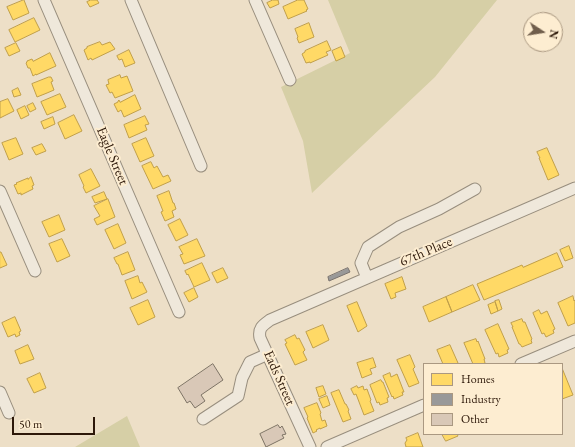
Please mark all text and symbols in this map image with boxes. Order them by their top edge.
north arrow [523,12,563,52]
text: N [546,28,562,40]
street label: Eagle Street [92,124,132,188]
street label: 67th Place [397,233,455,271]
street label: Eads Street [259,348,299,408]
legend [423,363,563,435]
text: Homes [461,371,495,387]
text: Industry [461,391,501,407]
scale bar [14,409,97,435]
text: Other [461,411,489,427]
text: 50 m [19,416,42,432]

